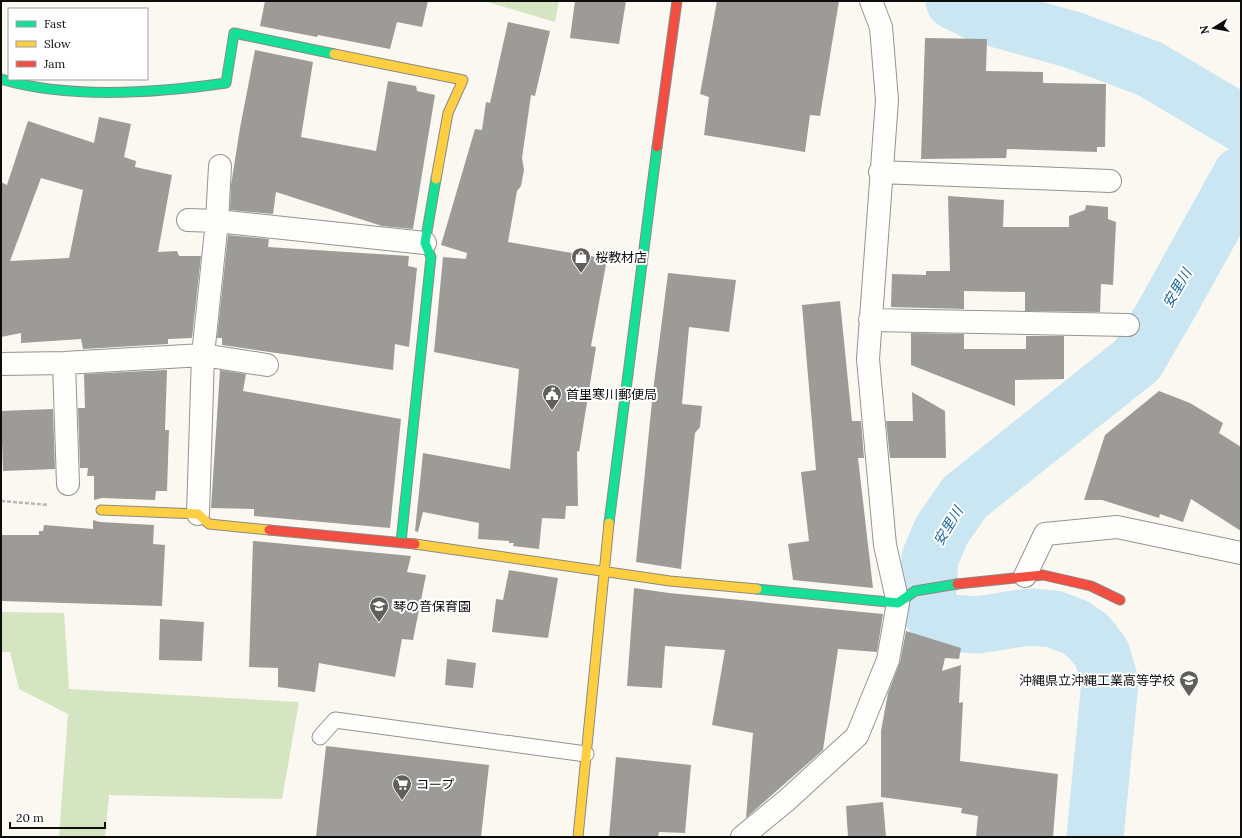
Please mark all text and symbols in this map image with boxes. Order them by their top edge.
legend [8,8,148,80]
north arrow [1194,8,1234,48]
text: Fast [44,16,67,31]
text: N [1196,24,1212,35]
text: Slow [44,36,71,51]
text: Jam [43,56,65,71]
shop icon: 桜教材店 [570,246,592,274]
place label: 桜教材店 [595,249,647,266]
water label: 安里川 [1159,264,1196,311]
public building icon: 首里寒川郵便局 [541,383,563,411]
place label: 首里寒川郵便局 [566,386,657,403]
water label: 安里川 [929,502,968,549]
school or university icon: 琴の音保育園 [368,595,390,623]
place label: 琴の音保育園 [393,598,471,615]
school or university icon: 沖縄県立沖縄工業高等学校 [1178,669,1200,697]
place label: 沖縄県立沖縄工業高等学校 [1019,672,1175,689]
supermarket icon: コープ [391,773,413,801]
place label: コープ [416,776,454,793]
scale bar [10,804,105,830]
text: 20 m [16,810,44,825]

